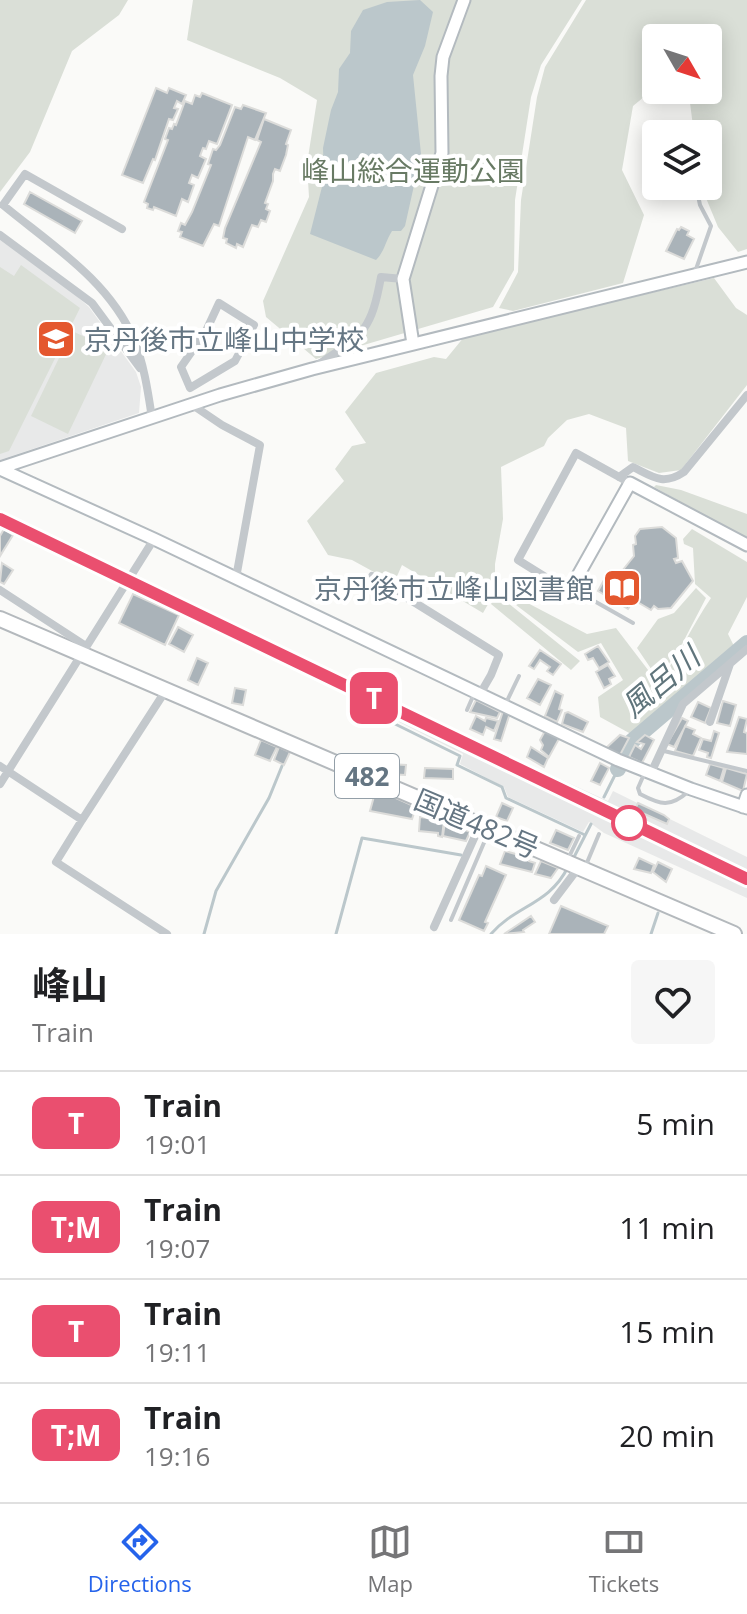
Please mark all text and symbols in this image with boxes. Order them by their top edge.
north arrow [642,24,722,104]
map controls [642,24,722,200]
button: layers [642,120,722,200]
park label: 峰山総合運動公園 [301,151,525,189]
school or university icon: 京丹後市立峰山中学校 [35,318,77,360]
place label: 京丹後市立峰山中学校 [84,320,364,358]
library icon: 京丹後市立峰山図書館 [601,567,643,609]
place label: 京丹後市立峰山図書館 [314,569,594,607]
water label: 風呂川 [612,634,710,726]
line badge: T [348,672,400,724]
text: T [366,679,382,717]
road number: 482 [335,754,399,798]
street label: 国道482号 [409,780,545,866]
unlabelled marker [612,806,646,840]
text: 峰山 [32,958,108,1010]
button: heart [631,960,715,1044]
text: Train [32,1014,94,1050]
text: Train [144,1085,222,1126]
text: 5 min [636,1103,715,1144]
text: T [68,1104,84,1142]
text: 19:01 [144,1126,210,1162]
text: Train [144,1189,222,1230]
text: 11 min [619,1207,715,1248]
text: T;M [51,1208,101,1246]
text: 19:07 [144,1230,210,1266]
text: Train [144,1293,222,1334]
text: 15 min [619,1311,715,1352]
text: T [68,1312,84,1350]
text: 19:11 [144,1334,210,1370]
text: Train [144,1397,222,1438]
text: 20 min [619,1415,715,1456]
text: T;M [51,1416,101,1454]
text: 19:16 [144,1438,210,1474]
tab: Directions [88,1520,192,1598]
tab: Map [368,1520,413,1598]
tab: Tickets [589,1520,659,1598]

